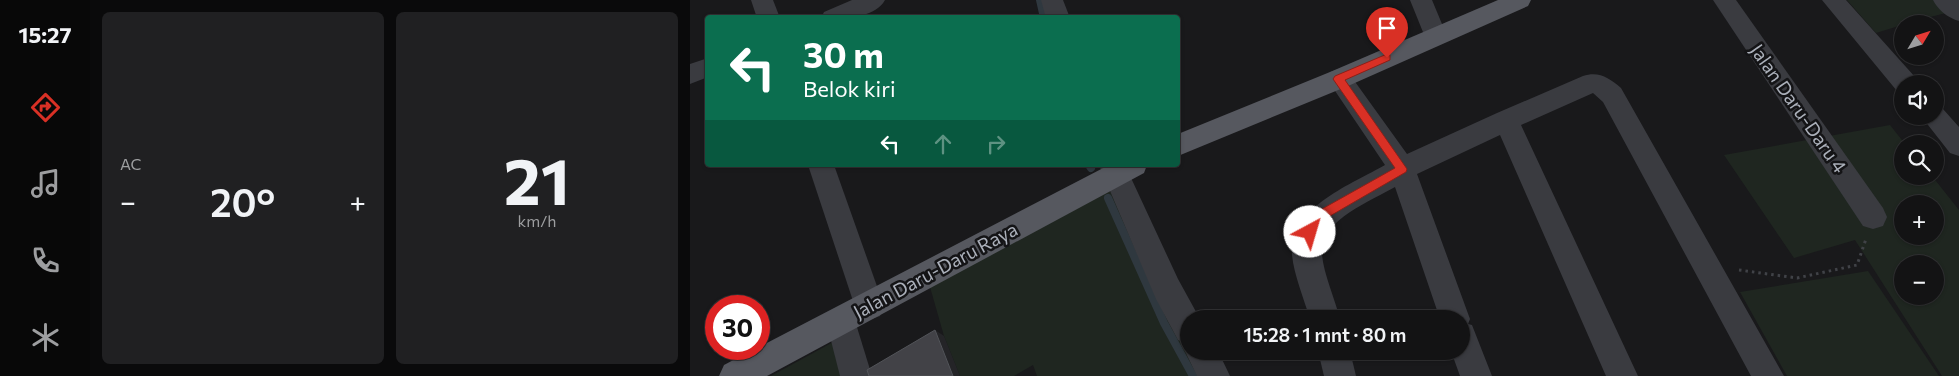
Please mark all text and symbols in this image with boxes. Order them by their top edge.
pin [1366,7,1408,58]
icon: arrive [1373,14,1401,42]
north arrow [1894,15,1944,65]
map controls [1894,15,1944,305]
text: 15:27 [18,21,72,48]
text: 30 m [803,32,884,75]
icon: left [720,35,785,100]
street label: Jalan Daru-Daru 4 [1746,39,1852,177]
text: Belok kiri [803,75,896,102]
button: sound [1894,75,1944,125]
icon: directions [28,90,63,125]
icon: left [876,130,904,158]
icon: ahead [929,130,957,158]
icon: right [982,130,1010,158]
button: search [1894,135,1944,185]
text: 21 [504,139,570,218]
text: AC [120,154,142,173]
icon: music [28,166,63,201]
text: 20° [210,178,275,225]
text: − [120,184,136,218]
text: + [350,184,366,218]
button: + [1894,195,1944,245]
position arrow [1283,205,1335,257]
text: km/h [518,211,556,230]
street label: Jalan Daru-Daru Raya [849,217,1021,323]
icon: phone [28,243,63,278]
button: − [1894,255,1944,305]
speed limit sign: 30 [705,295,770,360]
icon: climate [28,320,63,355]
text: 15:28 · 1 mnt · 80 m [1244,323,1406,346]

